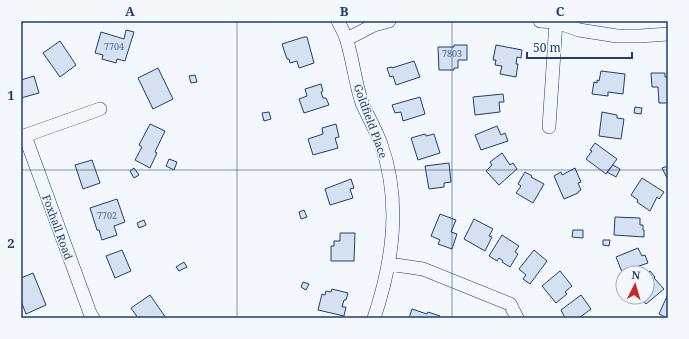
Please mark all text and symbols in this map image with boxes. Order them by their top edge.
text: A [125,2,135,20]
text: B [340,2,349,20]
text: C [556,2,565,20]
scale bar [527,34,632,60]
text: 50 m [533,39,561,56]
house number: 7704 [104,40,124,53]
house number: 7803 [442,47,462,60]
street label: Goldfield Place [351,82,391,160]
text: 1 [7,86,15,104]
street label: Foxhall Road [39,192,77,262]
house number: 7702 [97,209,117,222]
text: 2 [7,234,15,252]
north arrow [615,265,655,305]
text: N [631,267,641,282]

